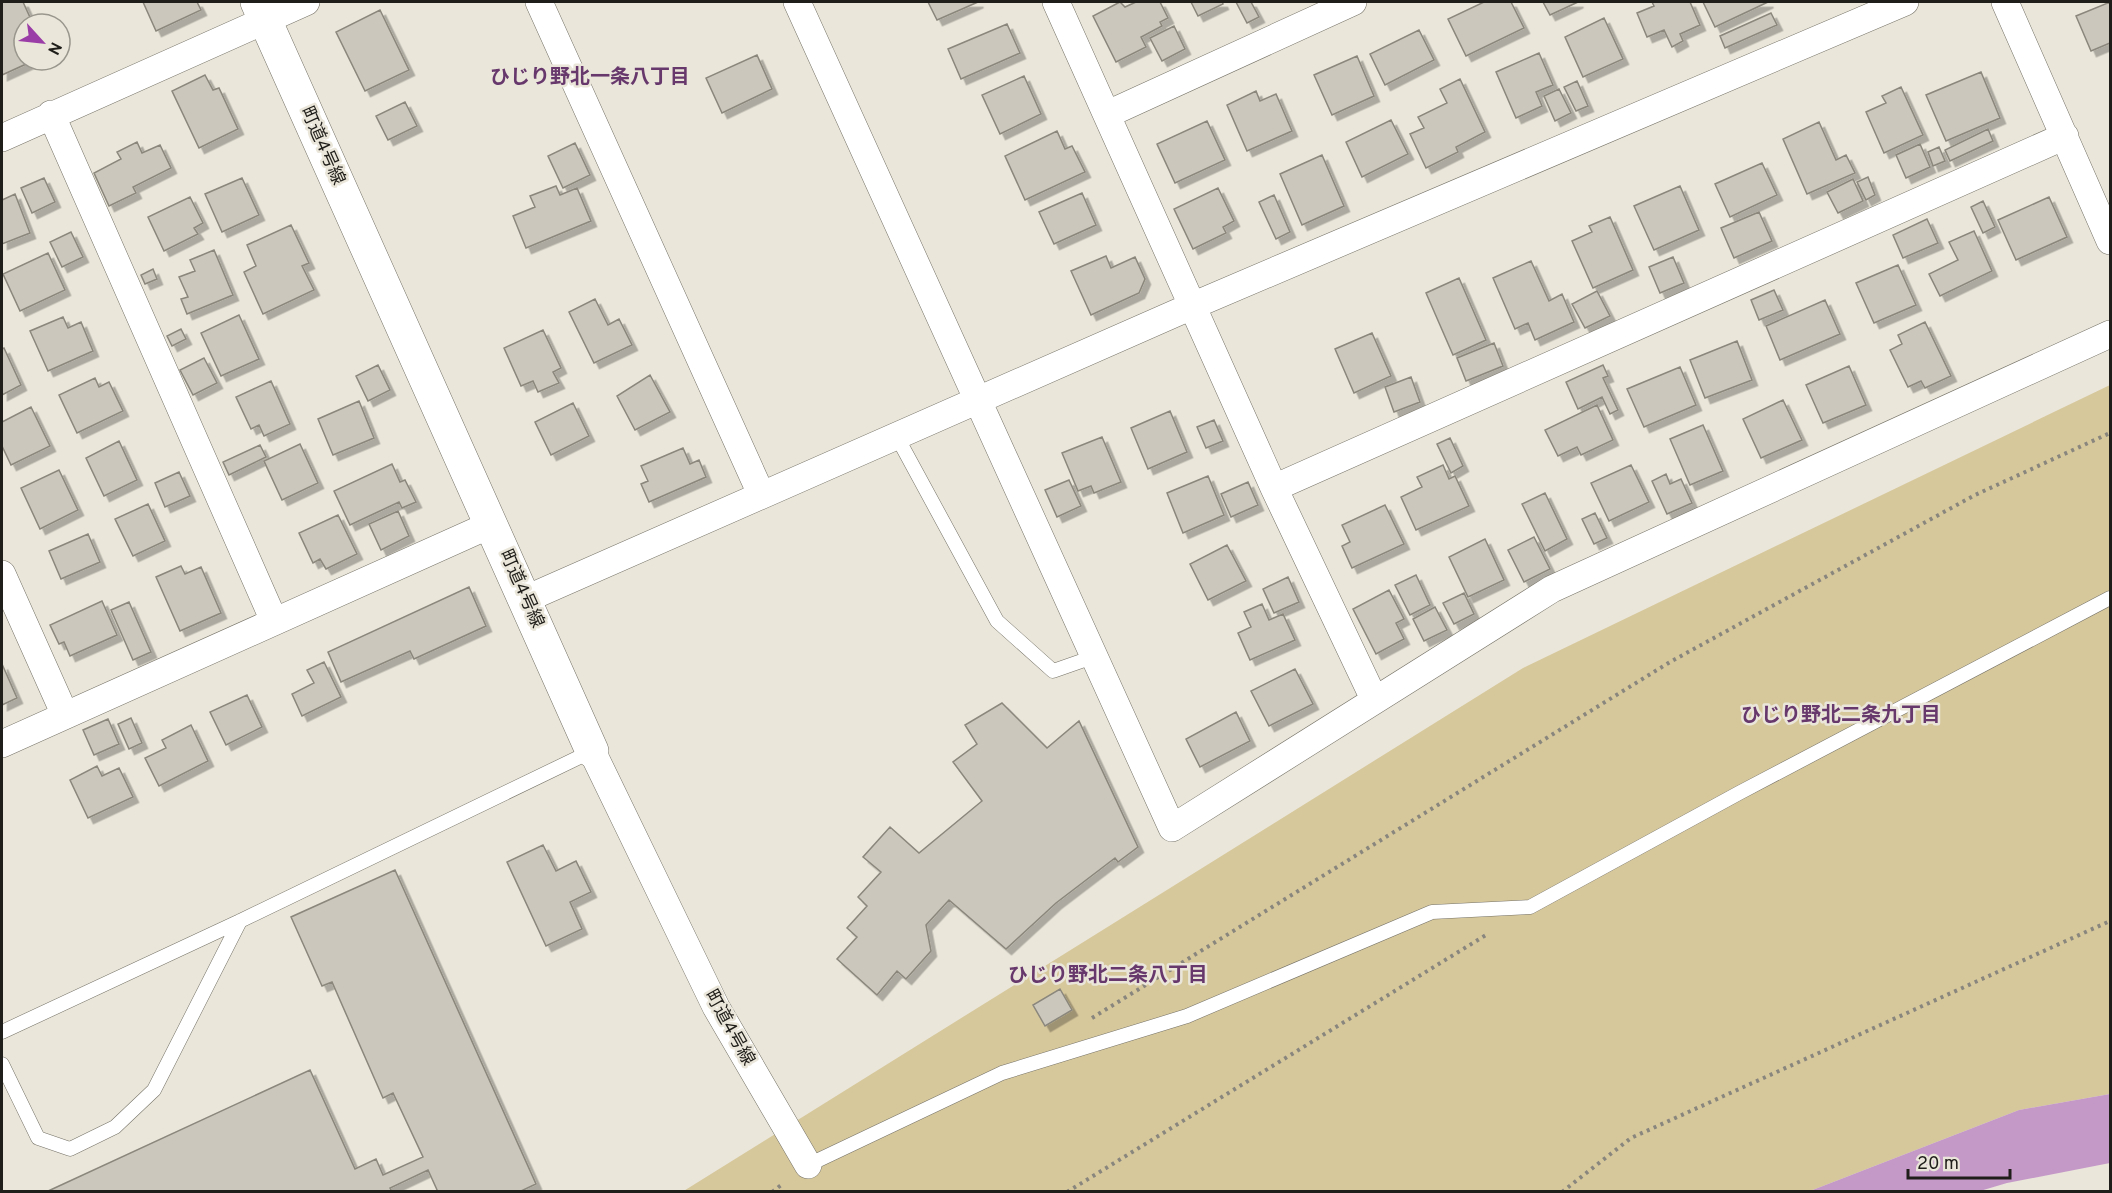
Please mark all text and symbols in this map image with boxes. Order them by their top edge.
north arrow [12,12,72,72]
text: N [42,38,65,58]
district label: ひじり野北一条八丁目 [490,65,690,91]
street label: 町道4号線 [295,103,349,189]
street label: 町道4号線 [494,546,548,632]
district label: ひじり野北二条九丁目 [1741,703,1941,729]
district label: ひじり野北二条八丁目 [1008,963,1208,989]
street label: 町道4号線 [699,986,759,1070]
scale bar [1908,1142,2010,1180]
text: 20 m [1917,1153,1959,1176]

